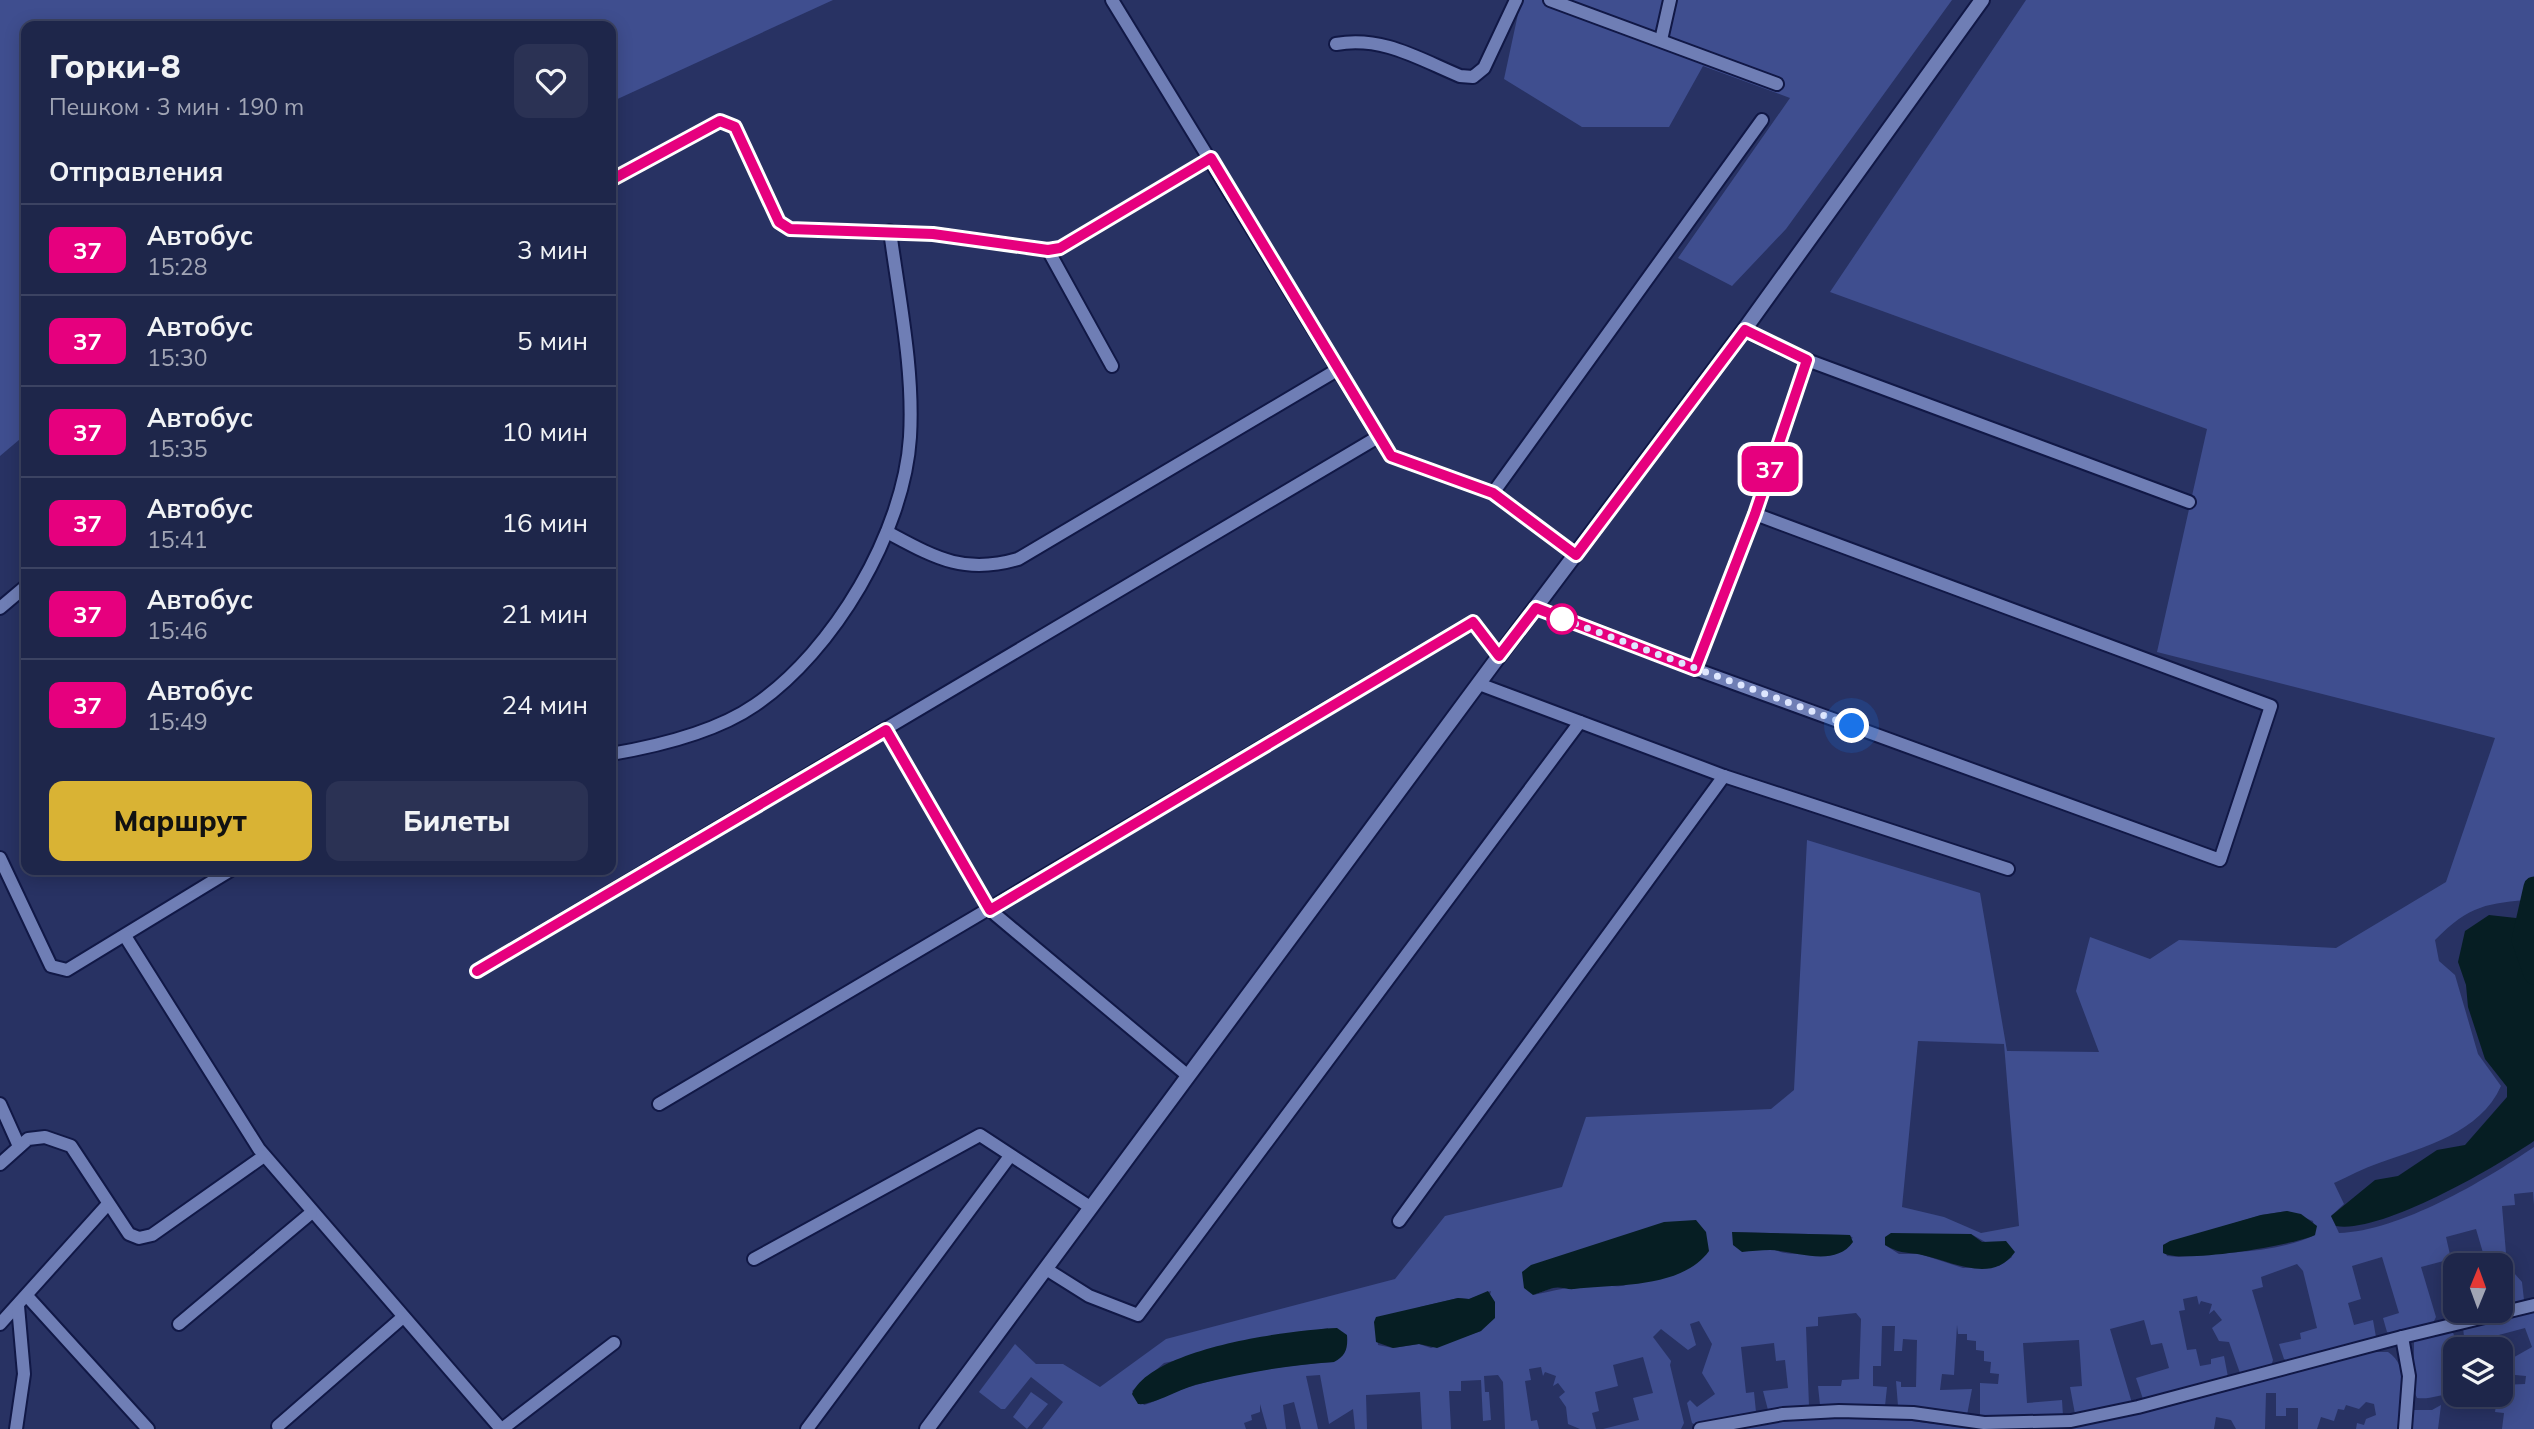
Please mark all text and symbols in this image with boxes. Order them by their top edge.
button: heart [514,44,588,118]
text: Горки-8 [49,45,181,86]
text: Пешком · 3 мин · 190 m [49,92,304,121]
text: Отправления [49,155,223,188]
text: Автобус [147,219,253,252]
text: 3 мин [517,233,588,266]
text: 37 [73,235,102,265]
text: 15:28 [147,252,207,281]
text: Автобус [147,310,253,343]
text: 5 мин [517,324,588,357]
text: 37 [73,326,102,356]
text: 15:30 [147,343,207,372]
text: Автобус [147,401,253,434]
text: 10 мин [501,415,588,448]
text: 37 [73,417,102,447]
text: 15:35 [147,434,207,463]
line badge: 37 [1738,446,1802,492]
text: 37 [1756,454,1784,484]
text: Автобус [147,492,253,525]
text: 16 мин [501,506,588,539]
text: 37 [73,508,102,538]
text: 15:41 [147,525,207,554]
text: Автобус [147,583,253,616]
text: 21 мин [501,597,588,630]
text: 37 [73,599,102,629]
unlabelled marker [1547,604,1577,634]
text: 15:46 [147,616,207,645]
text: Автобус [147,674,253,707]
text: 24 мин [501,688,588,721]
text: 37 [73,690,102,720]
text: 15:49 [147,707,207,736]
your location [1834,708,1869,743]
button: Маршрут [49,781,312,861]
button: Билеты [326,781,588,861]
north arrow [2443,1253,2513,1323]
map controls [2443,1253,2513,1407]
button: layers [2443,1337,2513,1407]

